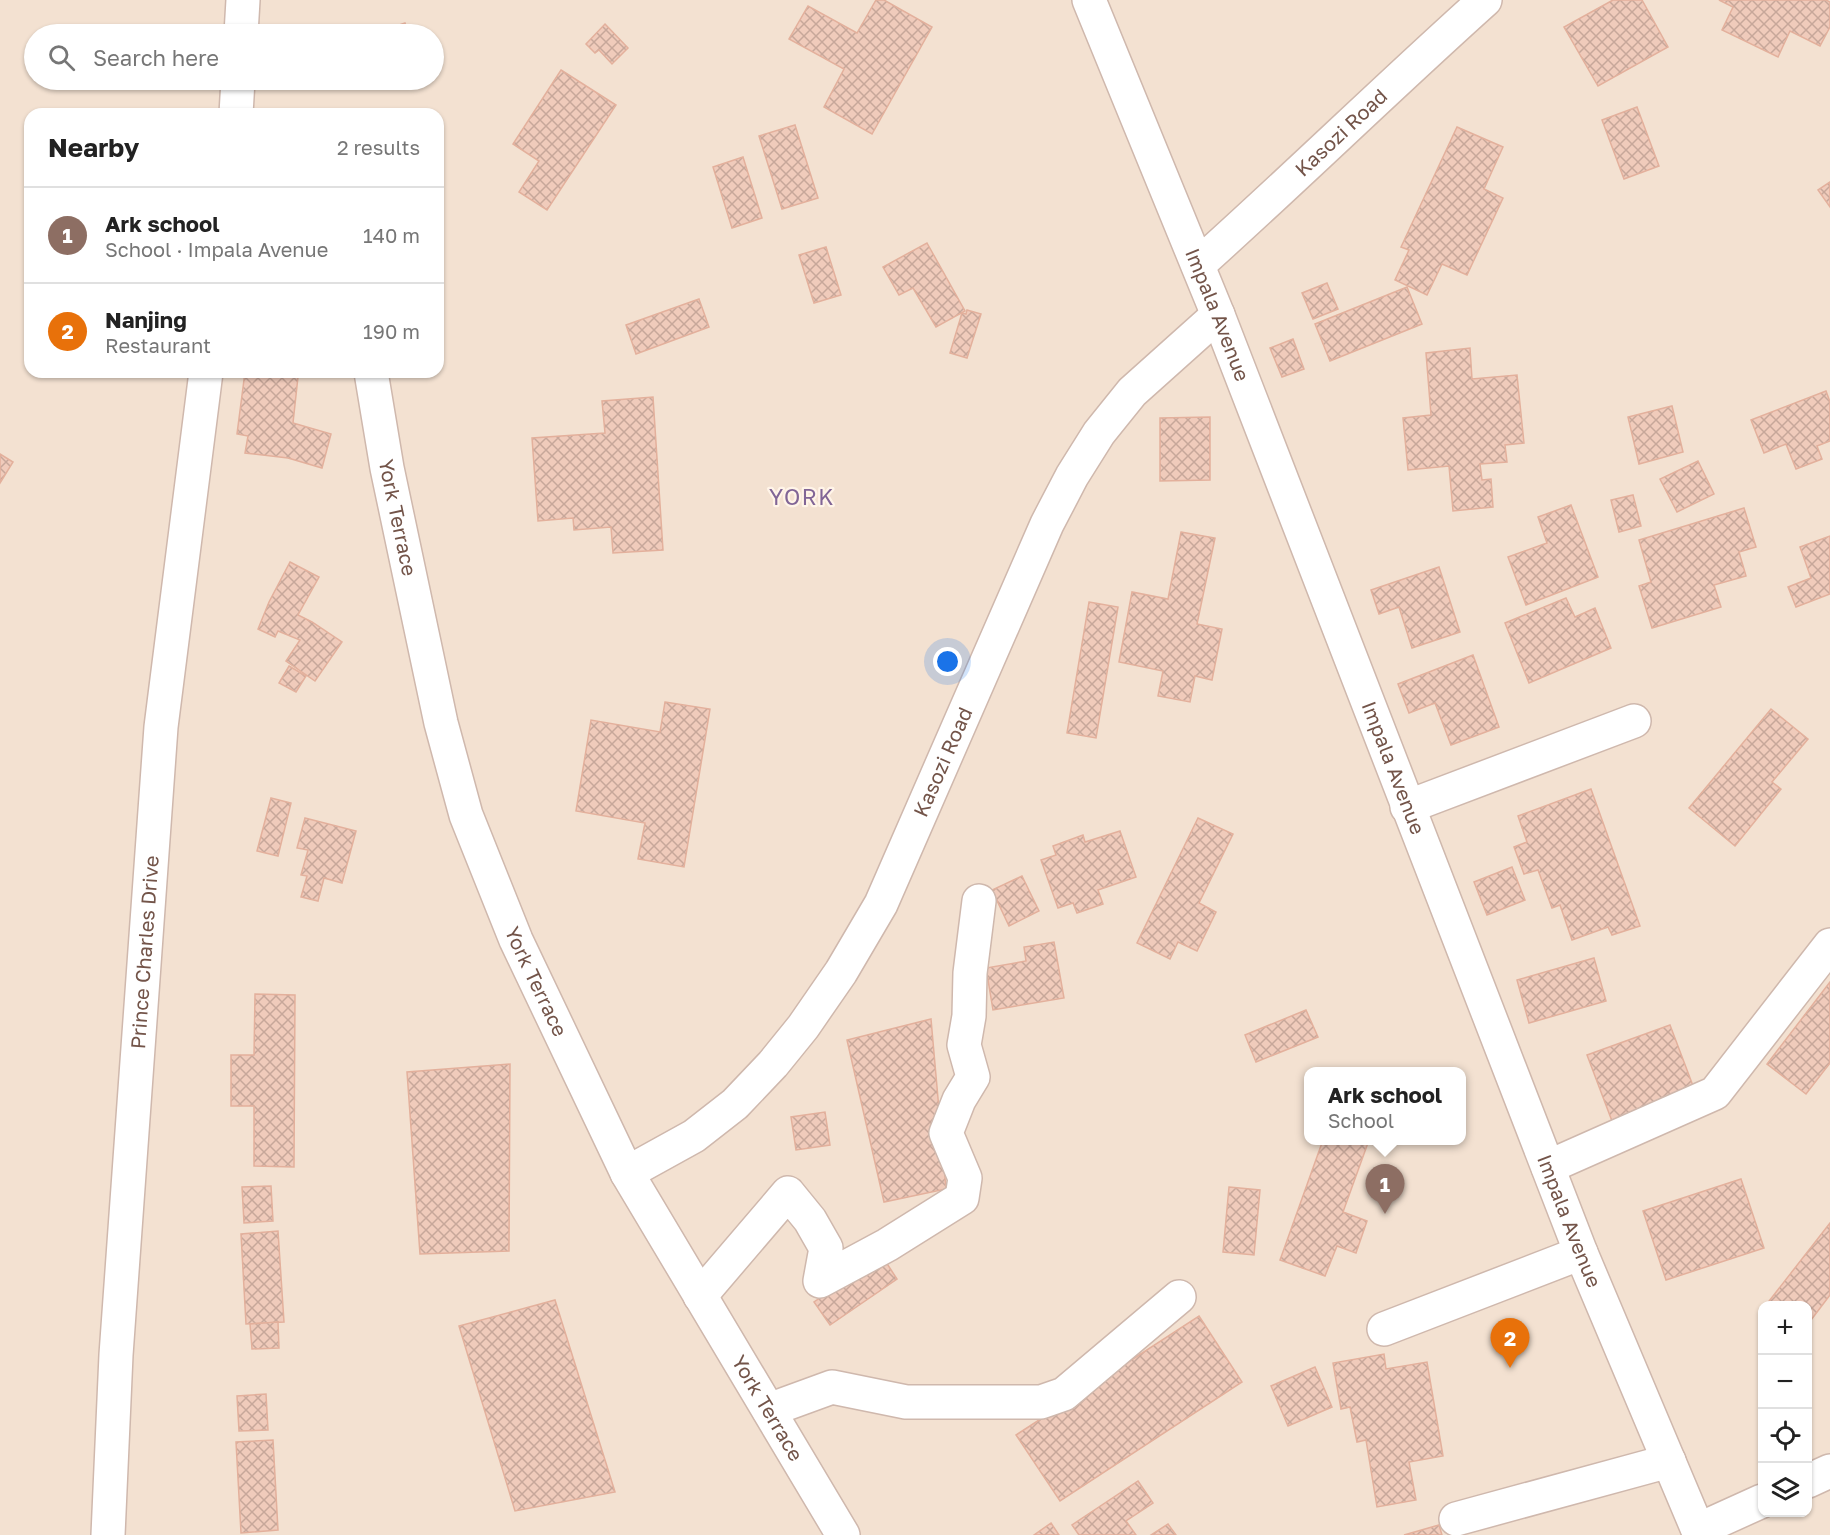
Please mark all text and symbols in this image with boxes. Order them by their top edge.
search box [24,24,444,90]
icon: search [45,41,78,74]
text: Search here [93,44,219,71]
street label: Kasozi Road [1290,83,1392,181]
text: Nearby [48,132,139,163]
text: 2 results [337,135,420,159]
text: Ark school [105,210,220,237]
text: 1 [62,223,73,247]
text: 140 m [363,223,420,247]
text: School · Impala Avenue [105,237,328,261]
street label: Impala Avenue [1181,244,1255,384]
text: Nanjing [105,306,187,333]
text: 2 [61,319,74,343]
text: 190 m [363,319,420,343]
text: Restaurant [105,333,211,357]
street label: York Terrace [375,457,423,578]
district label: YORK [769,483,835,510]
your location [933,647,962,676]
street label: Impala Avenue [1358,697,1431,838]
street label: Kasozi Road [908,703,977,820]
street label: Prince Charles Drive [125,854,163,1050]
street label: York Terrace [501,923,573,1040]
popup [1304,1067,1466,1145]
text: Ark school [1328,1081,1442,1108]
text: School [1328,1108,1394,1132]
street label: Impala Avenue [1533,1151,1607,1291]
pin: 1 [1366,1164,1404,1214]
map controls [1758,1301,1812,1517]
button: + [1758,1301,1812,1355]
pin: 2 [1490,1318,1530,1368]
street label: York Terrace [727,1351,809,1465]
button: − [1758,1355,1812,1409]
button: locate [1758,1409,1812,1463]
button: layers [1758,1463,1812,1517]

